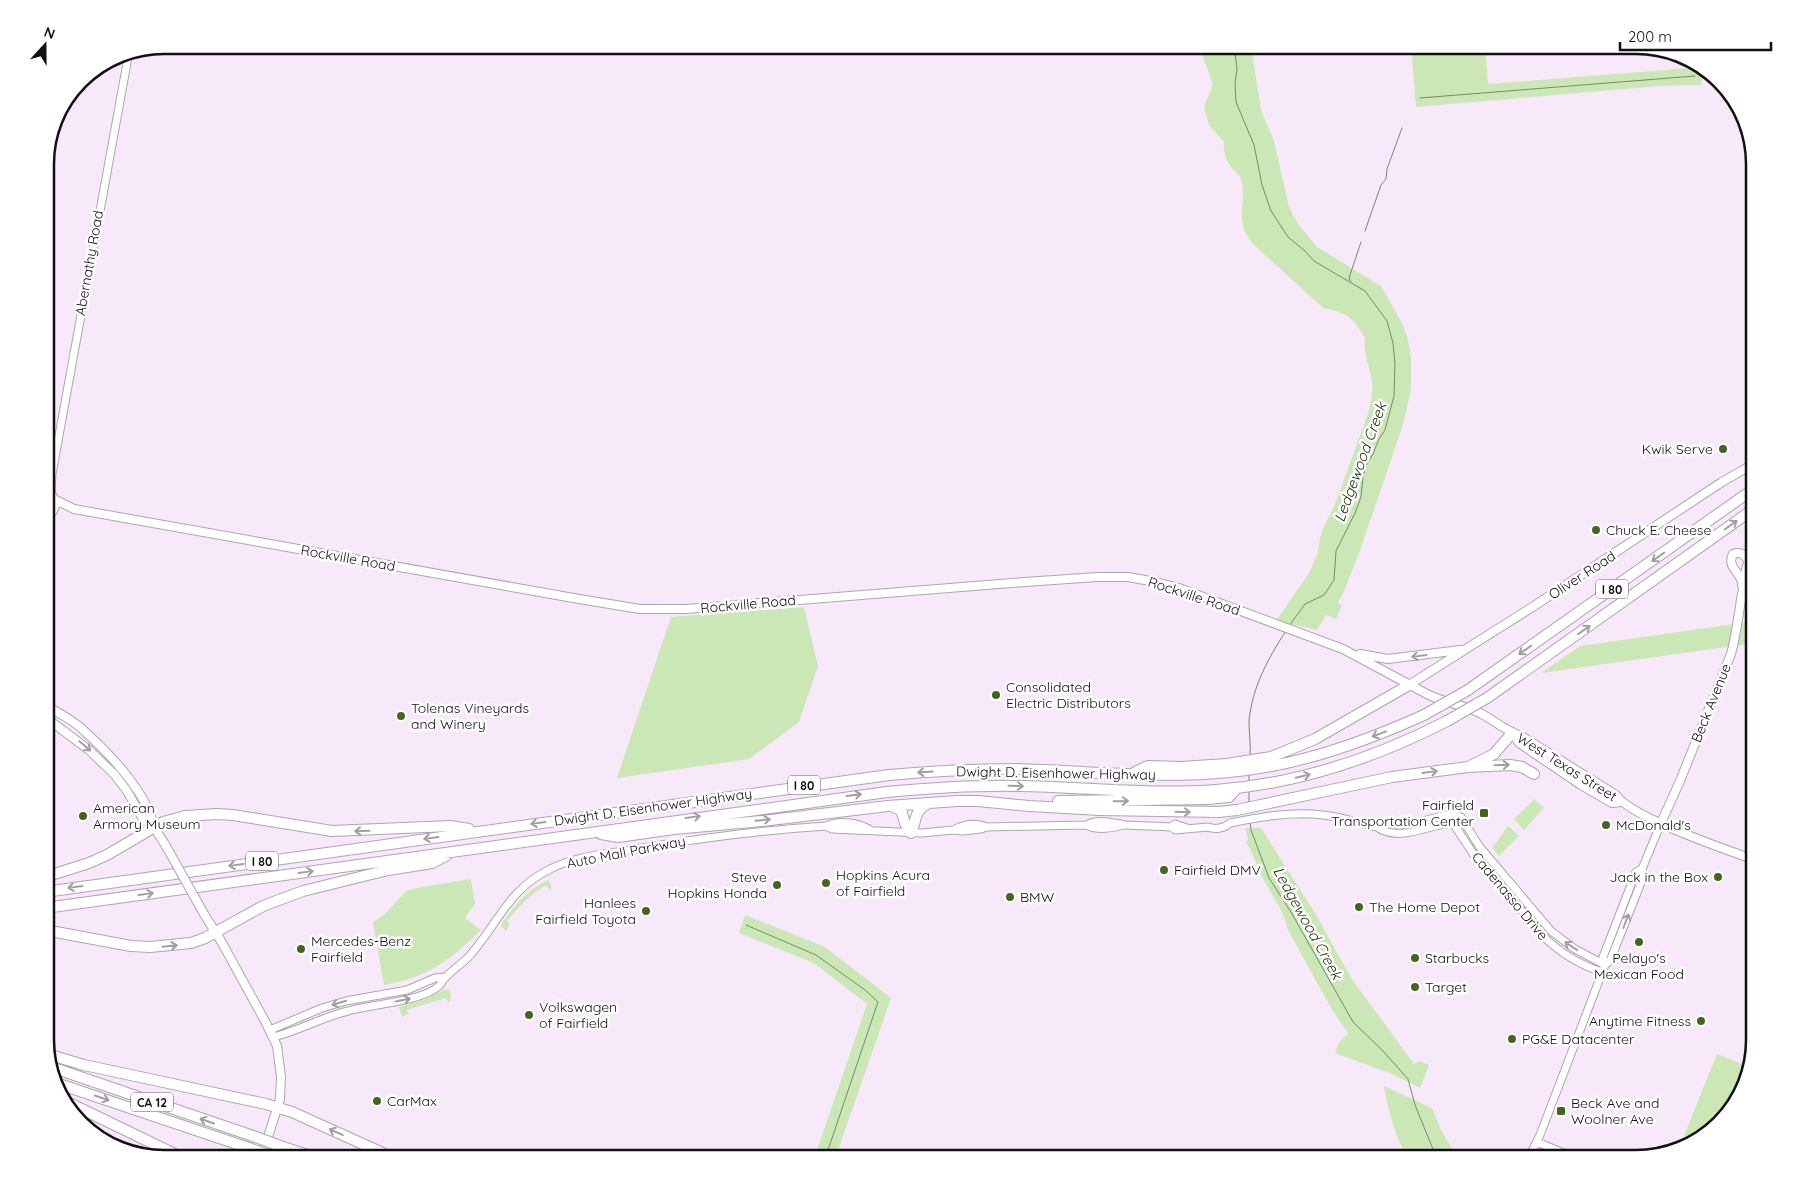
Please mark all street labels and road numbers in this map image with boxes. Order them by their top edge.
street label: Abernathy Road [71,209,107,317]
street label: Rockville Road [299,541,397,575]
street label: Oliver Road [1545,547,1619,603]
street label: Rockville Road [1146,573,1242,619]
road number: I 80 [1596,580,1628,598]
street label: Rockville Road [700,591,796,617]
street label: Beck Avenue [1687,661,1735,745]
street label: West Texas Street [1514,729,1621,805]
street label: Dwight D. Eisenhower Highway [956,762,1156,784]
road number: I 80 [788,776,820,794]
street label: Dwight D. Eisenhower Highway [553,784,753,830]
street label: Auto Mall Parkway [565,832,687,872]
street label: Cadenasso Drive [1468,848,1552,944]
road number: I 80 [246,851,278,870]
road number: CA 12 [131,1092,173,1112]

